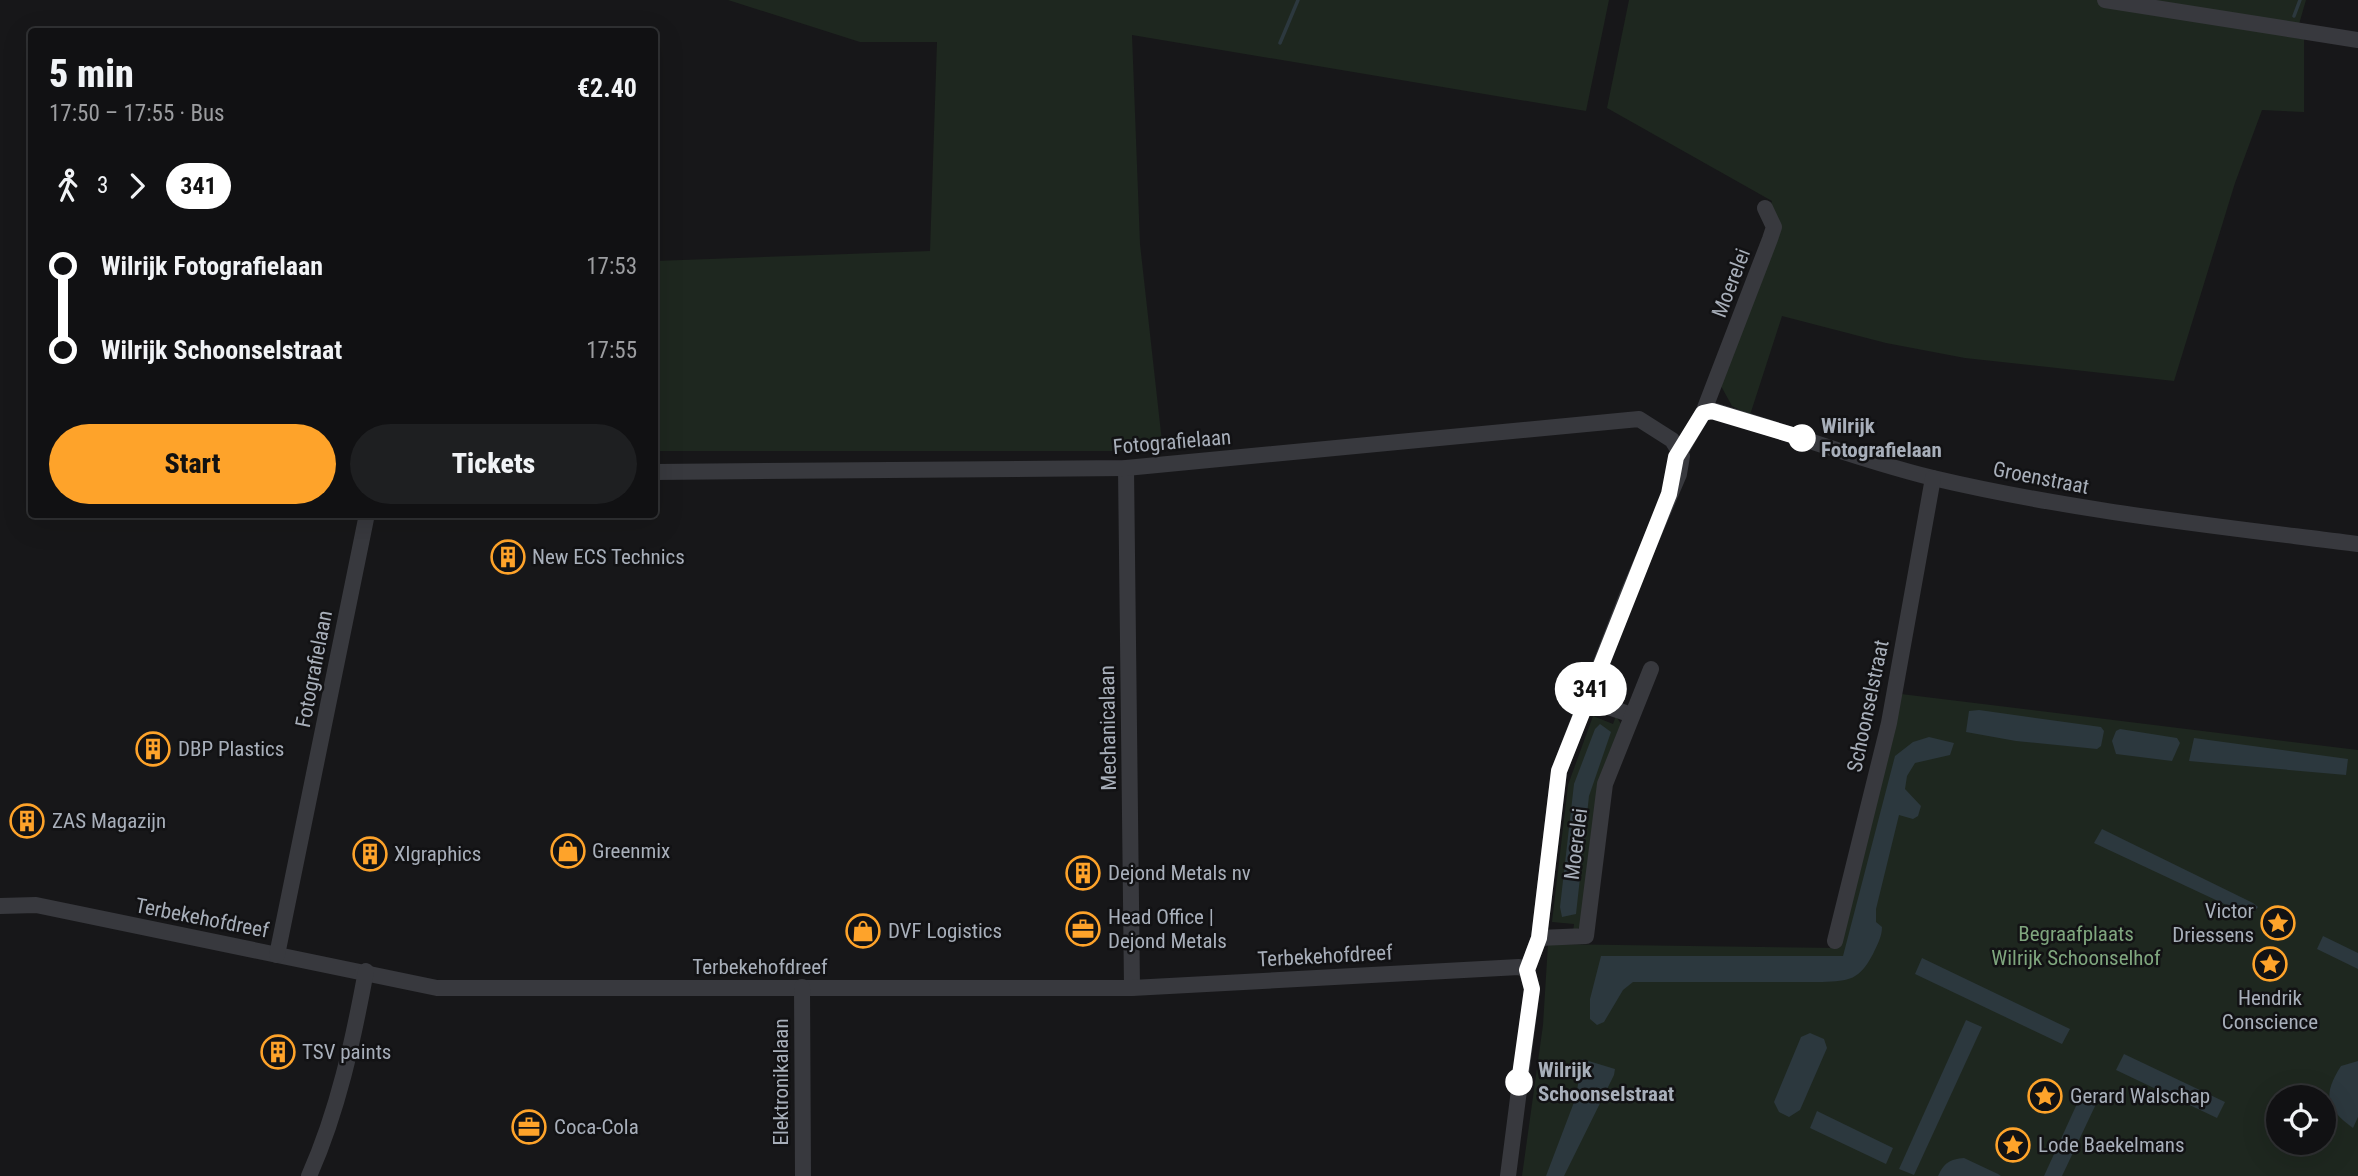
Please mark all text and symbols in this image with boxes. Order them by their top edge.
text: 5 min [49,52,134,96]
text: €2.40 [577,73,637,103]
text: 17:50 – 17:55 · Bus [49,100,225,127]
icon: walk [49,167,87,205]
icon: forward [118,167,156,205]
text: 3 [97,172,108,199]
text: 341 [180,172,217,200]
street label: Moerelei [1707,245,1755,321]
text: Wilrijk Fotografielaan [101,251,323,281]
text: 17:53 [586,253,637,280]
text: Wilrijk Schoonselstraat [101,335,342,365]
text: 17:55 [586,337,637,364]
place label: Wilrijk Fotografielaan [1821,414,1942,462]
button: Start [49,424,336,504]
button: Tickets [350,424,637,504]
street label: Fotografielaan [1112,425,1232,459]
marker: Wilrijk Fotografielaan [1789,425,1815,451]
street label: Groenstraat [1991,457,2091,499]
building icon: New ECS Technics [489,538,527,576]
place label: New ECS Technics [532,545,685,569]
street label: Fotografielaan [291,608,337,730]
street label: Schoonselstraat [1842,638,1894,774]
street label: Mechanicalaan [1095,665,1121,791]
line badge: 341 [1551,666,1631,712]
text: 341 [1573,675,1609,703]
building icon: DBP Plastics [134,730,172,768]
place label: DBP Plastics [178,737,284,761]
building icon: ZAS Magazijn [8,802,46,840]
street label: Moerelei [1560,807,1592,881]
place label: ZAS Magazijn [52,809,166,833]
shop icon: Greenmix [549,832,587,870]
building icon: Xlgraphics [351,835,389,873]
place label: Greenmix [592,839,670,863]
place label: Xlgraphics [394,842,481,866]
building icon: Dejond Metals nv [1064,854,1102,892]
place label: Dejond Metals nv [1108,861,1251,885]
street label: Terbekehofdreef [133,893,271,943]
place label: Victor Driessens [2172,899,2254,947]
place icon: Victor Driessens [2259,904,2297,942]
place label: Head Office | Dejond Metals [1108,905,1227,953]
office icon: Head Office | Dejond Metals [1064,910,1102,948]
shop icon: DVF Logistics [844,912,882,950]
place label: DVF Logistics [888,919,1002,943]
park label: Begraafplaats Wilrijk Schoonselhof [1991,922,2161,970]
street label: Terbekehofdreef [1257,940,1394,972]
place icon: Hendrik Conscience [2251,945,2289,983]
street label: Terbekehofdreef [692,955,828,979]
place label: Hendrik Conscience [2222,986,2318,1034]
street label: Elektronikalaan [769,1018,793,1146]
building icon: TSV paints [259,1033,297,1071]
place label: TSV paints [302,1040,391,1064]
place label: Wilrijk Schoonselstraat [1538,1058,1674,1106]
marker: Wilrijk Schoonselstraat [1506,1069,1532,1095]
place icon: Gerard Walschap [2026,1077,2064,1115]
place label: Gerard Walschap [2070,1084,2210,1108]
map controls [2266,1085,2336,1155]
button: locate [2266,1085,2336,1155]
office icon: Coca-Cola [510,1108,548,1146]
place label: Coca-Cola [554,1115,639,1139]
place icon: Lode Baekelmans [1994,1126,2032,1164]
place label: Lode Baekelmans [2038,1133,2185,1157]

